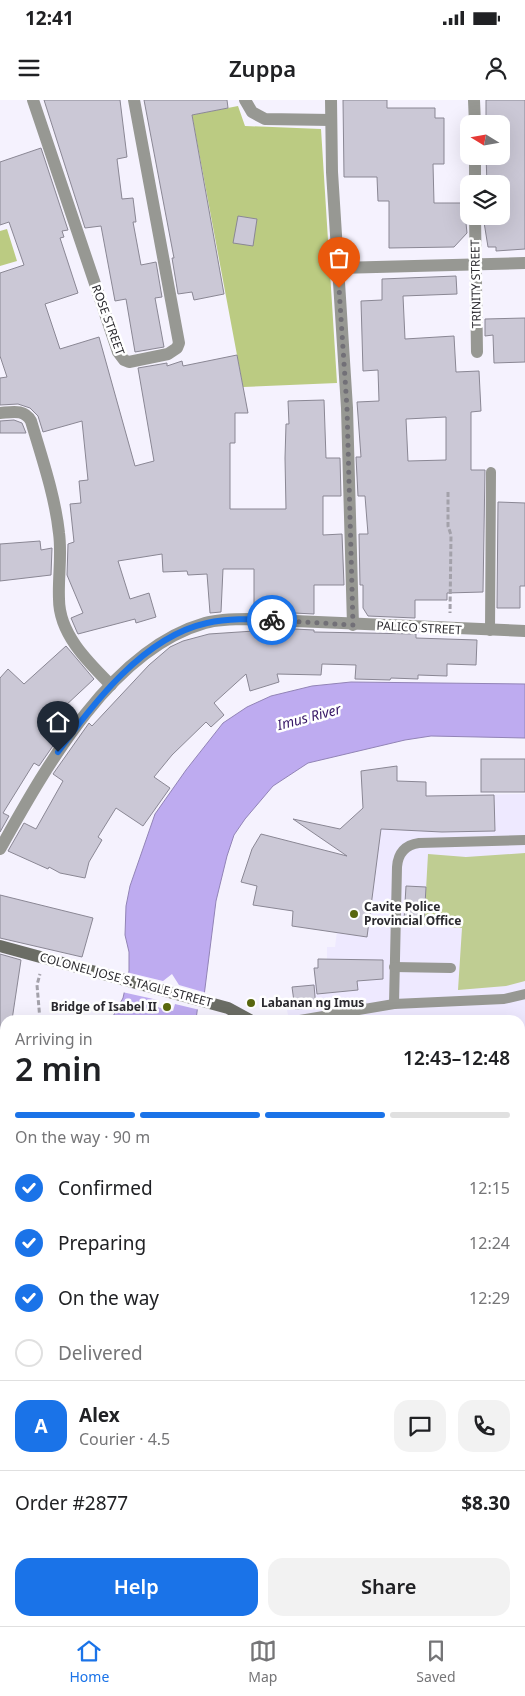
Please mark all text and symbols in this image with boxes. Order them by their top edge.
text: 12:41 [25,5,74,31]
text: Zuppa [229,53,296,83]
icon: menu [15,54,43,82]
icon: person [482,54,510,82]
north arrow [460,115,510,165]
map controls [460,115,510,225]
button: layers [460,175,510,225]
pin [318,237,360,288]
street label: TRINITY STREET [466,239,485,329]
icon: bag [325,244,353,272]
street label: ROSE STREET [88,282,129,358]
courier [247,595,297,645]
icon: bike [258,606,286,634]
street label: PALICO STREET [376,617,462,638]
water label: Imus River [274,699,343,734]
pin [37,701,79,752]
icon: home [44,708,72,736]
place label: Cavite Police Provincial Office [364,898,461,929]
marker: Cavite Police Provincial Office [348,908,360,920]
street label: COLONEL JOSE S. TAGLE STREET [38,948,215,1011]
place label: Labanan ng Imus [261,994,364,1011]
marker: Labanan ng Imus [245,997,257,1009]
place label: Bridge of Isabel II [51,998,157,1015]
marker: Bridge of Isabel II [161,1001,173,1013]
text: Arriving in [15,1028,93,1050]
text: 12:43–12:48 [403,1045,510,1071]
text: 2 min [15,1047,102,1090]
text: On the way · 90 m [15,1126,150,1148]
icon: check [15,1174,43,1202]
text: Confirmed [58,1175,153,1201]
text: 12:15 [469,1177,510,1199]
icon: check [15,1229,43,1257]
text: Preparing [58,1230,146,1256]
text: 12:24 [469,1232,510,1254]
icon: check [15,1284,43,1312]
text: On the way [58,1285,159,1311]
text: 12:29 [469,1287,510,1309]
text: Delivered [58,1340,143,1366]
button: chat [394,1400,446,1452]
button: phone [458,1400,510,1452]
text: Alex [79,1402,120,1428]
text: A [34,1413,48,1439]
text: Courier · 4.5 [79,1428,170,1450]
text: Order #2877 [15,1490,128,1516]
text: $8.30 [461,1490,510,1516]
button: Help [15,1558,258,1616]
button: Share [268,1558,510,1616]
tab: Home [69,1637,109,1686]
tab: Map [248,1637,277,1686]
tab: Saved [416,1637,456,1686]

